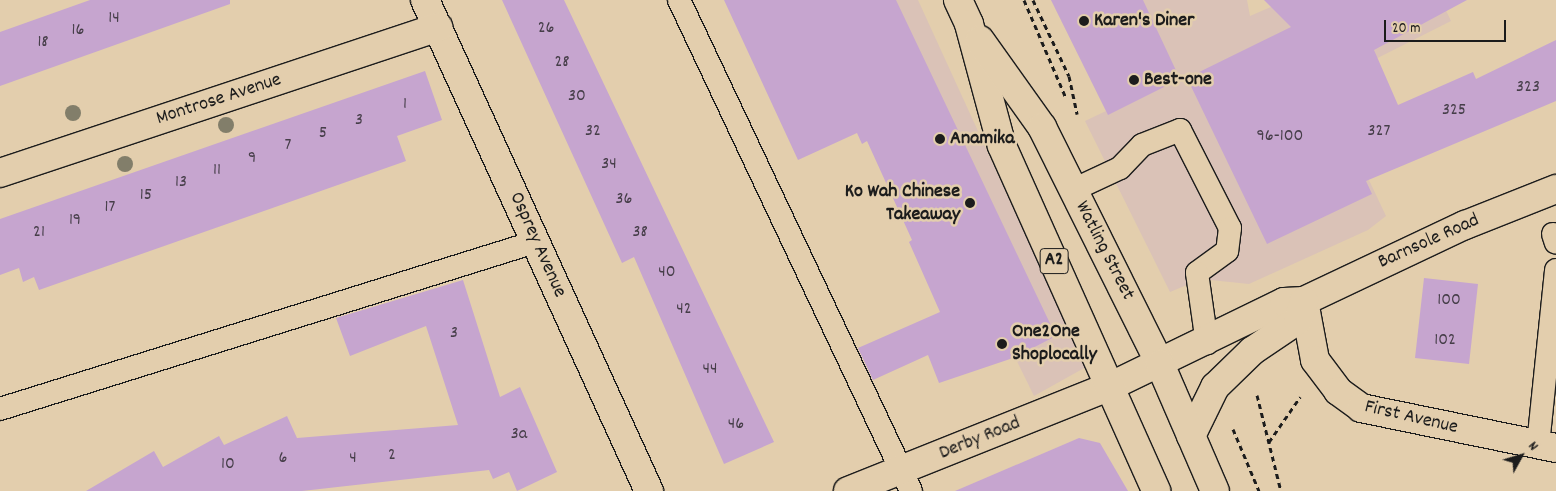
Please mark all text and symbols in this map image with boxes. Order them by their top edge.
house number: 14 [108,8,120,30]
place label: Karen's Diner [1094,9,1194,33]
scale bar [1386,10,1508,42]
marker: Karen's Diner [1078,15,1090,27]
house number: 26 [538,18,554,40]
text: 20 m [1392,18,1420,40]
house number: 16 [72,20,84,42]
house number: 18 [37,32,49,54]
house number: 28 [554,52,570,74]
street label: Montrose Avenue [153,68,285,132]
place label: Best-one [1144,68,1212,92]
marker: Best-one [1128,74,1140,86]
house number: 323 [1516,77,1540,99]
house number: 30 [568,86,586,108]
house number: 1 [403,94,407,116]
house number: 325 [1442,100,1466,122]
house number: 3 [355,110,363,132]
house number: 32 [585,121,601,143]
house number: 327 [1368,121,1390,143]
house number: 5 [319,123,327,145]
house number: 96-100 [1257,126,1303,148]
place label: Anamika [950,127,1015,151]
marker: Anamika [934,133,946,145]
house number: 7 [285,135,291,157]
house number: 9 [248,148,256,170]
house number: 34 [601,154,617,176]
house number: 11 [213,160,221,182]
house number: 13 [175,172,187,194]
place label: Ko Wah Chinese Takeaway [845,180,960,227]
house number: 15 [140,185,152,207]
street label: Osprey Avenue [503,189,571,301]
house number: 36 [616,189,632,211]
house number: 17 [105,197,115,219]
marker: Ko Wah Chinese Takeaway [964,197,976,209]
street label: Watling Street [1069,198,1139,304]
street label: Barnsole Road [1375,209,1483,275]
house number: 19 [69,210,81,232]
house number: 21 [33,222,45,244]
house number: 38 [632,222,648,244]
road number: A2 [1039,245,1069,278]
house number: 40 [658,262,676,284]
house number: 100 [1437,290,1461,312]
house number: 42 [676,299,692,321]
place label: One2One Shoplocally [1012,320,1097,367]
house number: 3 [450,323,458,345]
house number: 102 [1434,330,1456,352]
marker: One2One Shoplocally [996,338,1008,350]
house number: 44 [703,359,717,381]
street label: First Avenue [1362,396,1460,440]
street label: Derby Road [936,412,1024,466]
house number: 46 [728,414,744,436]
house number: 3a [511,424,527,446]
north arrow [1496,431,1546,481]
text: N [1523,438,1543,456]
house number: 2 [388,445,396,467]
house number: 6 [279,448,287,470]
house number: 4 [349,448,357,470]
house number: 10 [221,454,235,476]

